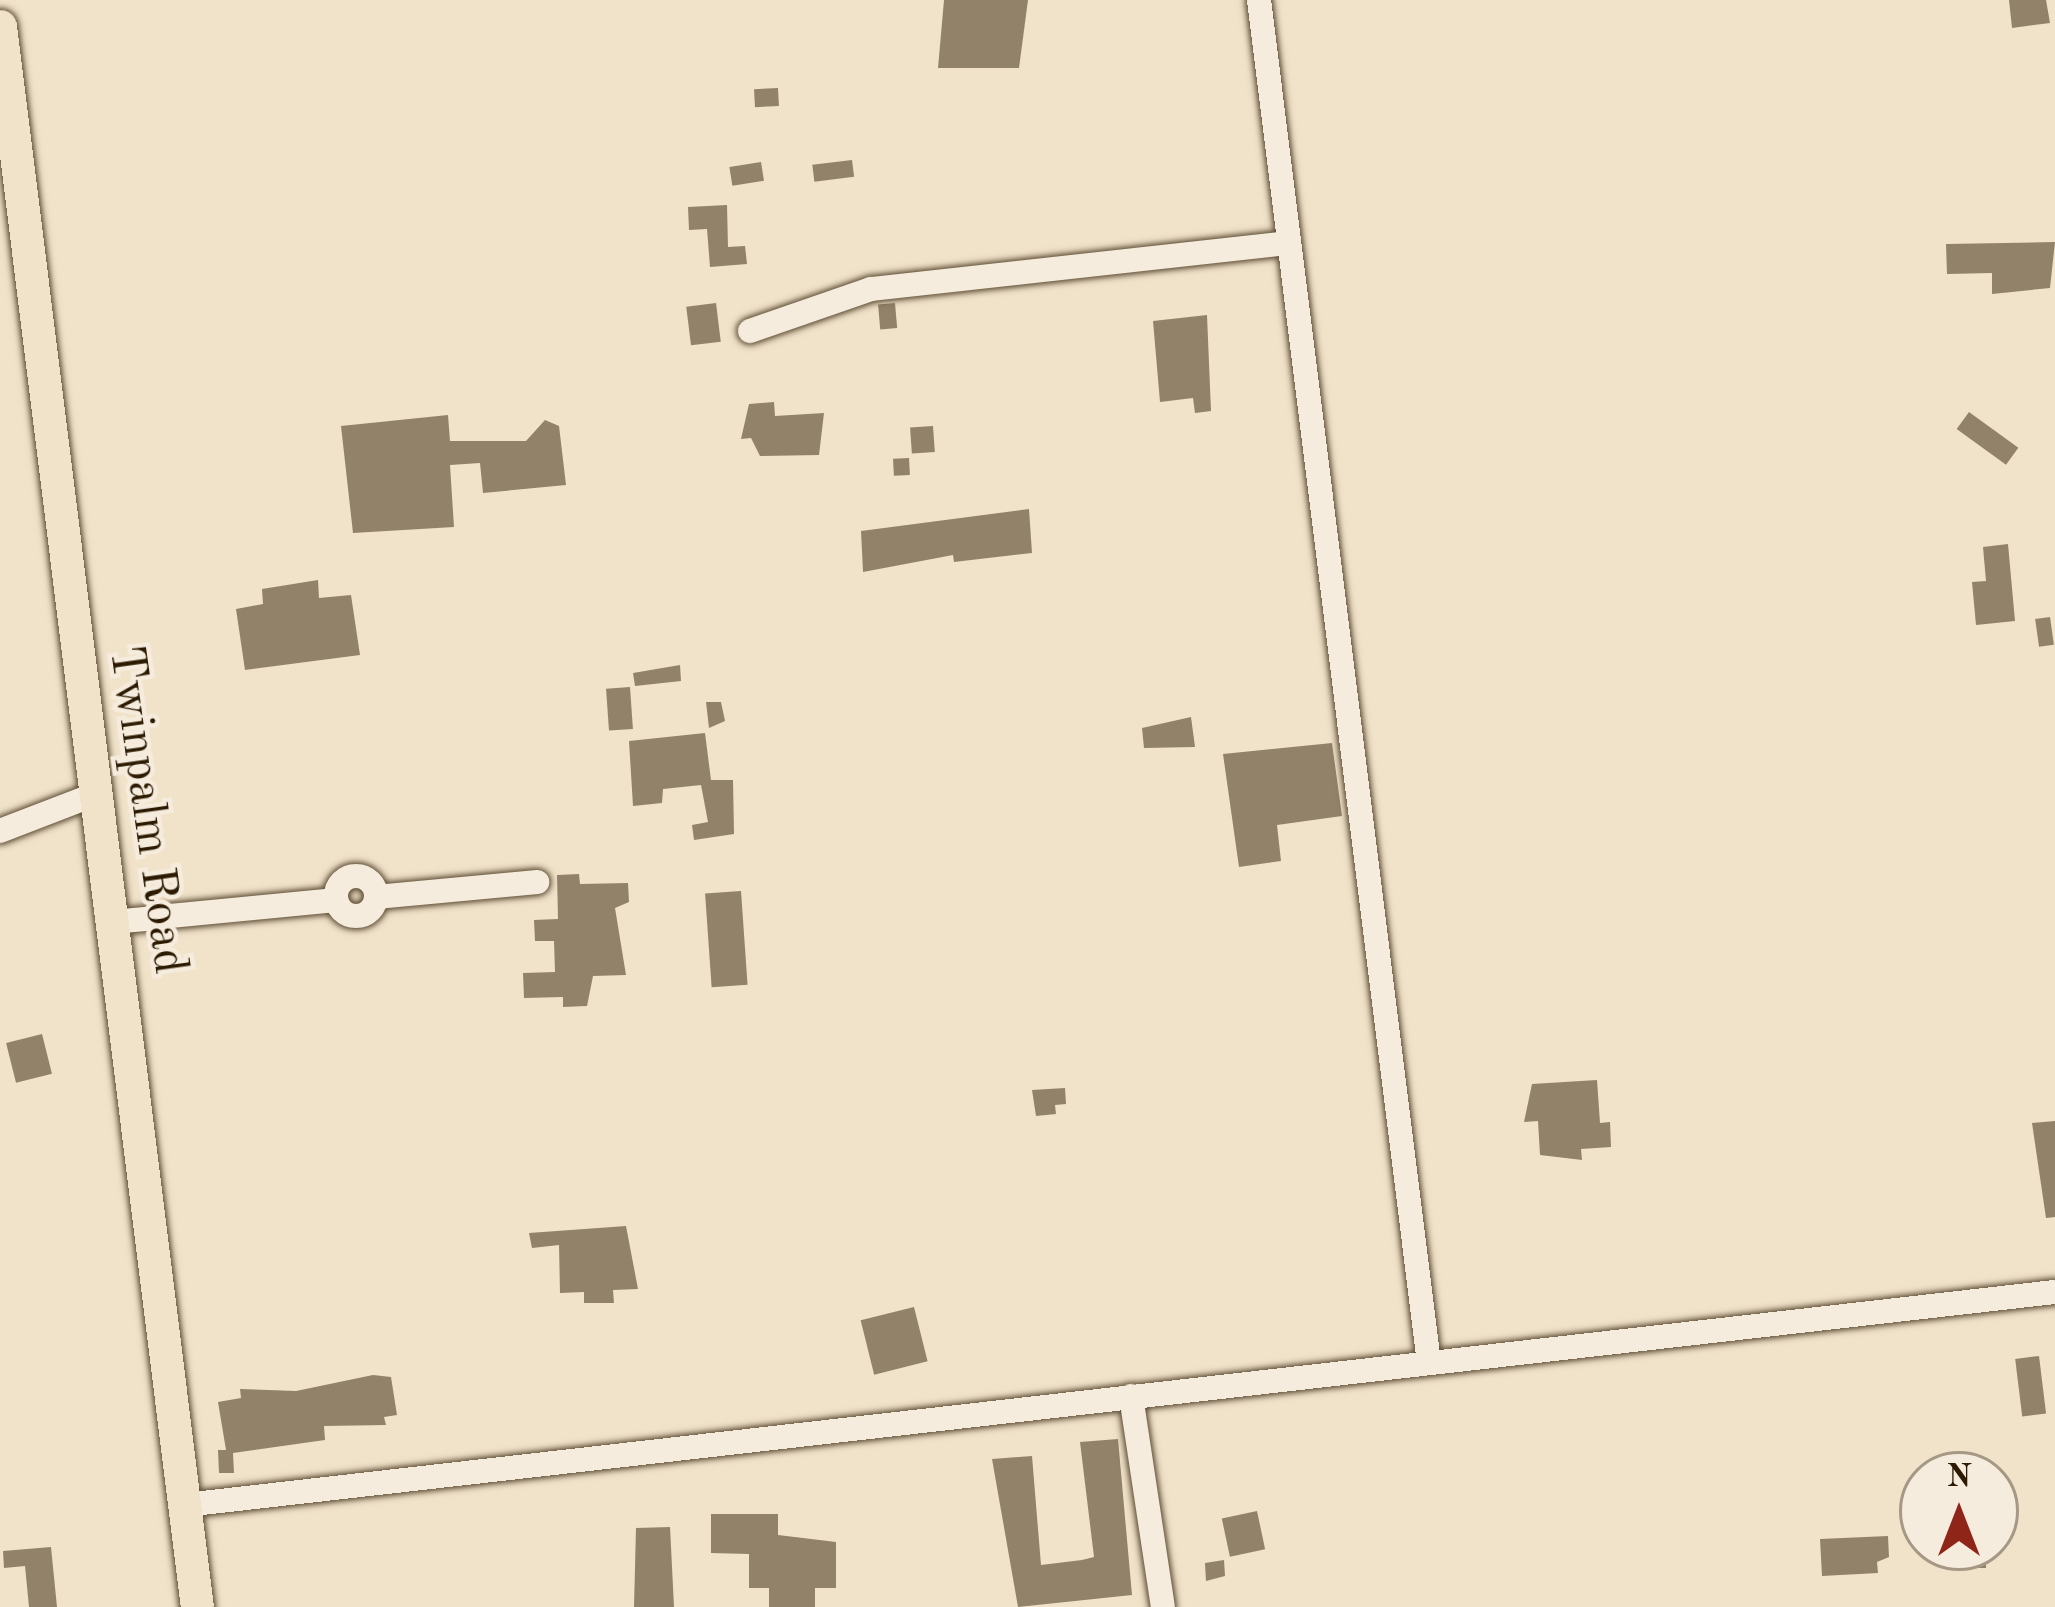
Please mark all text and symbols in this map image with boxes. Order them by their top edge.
street label: Twinpalm Road [94,642,198,978]
north arrow [1899,1451,2019,1571]
text: N [1946,1461,1972,1494]

